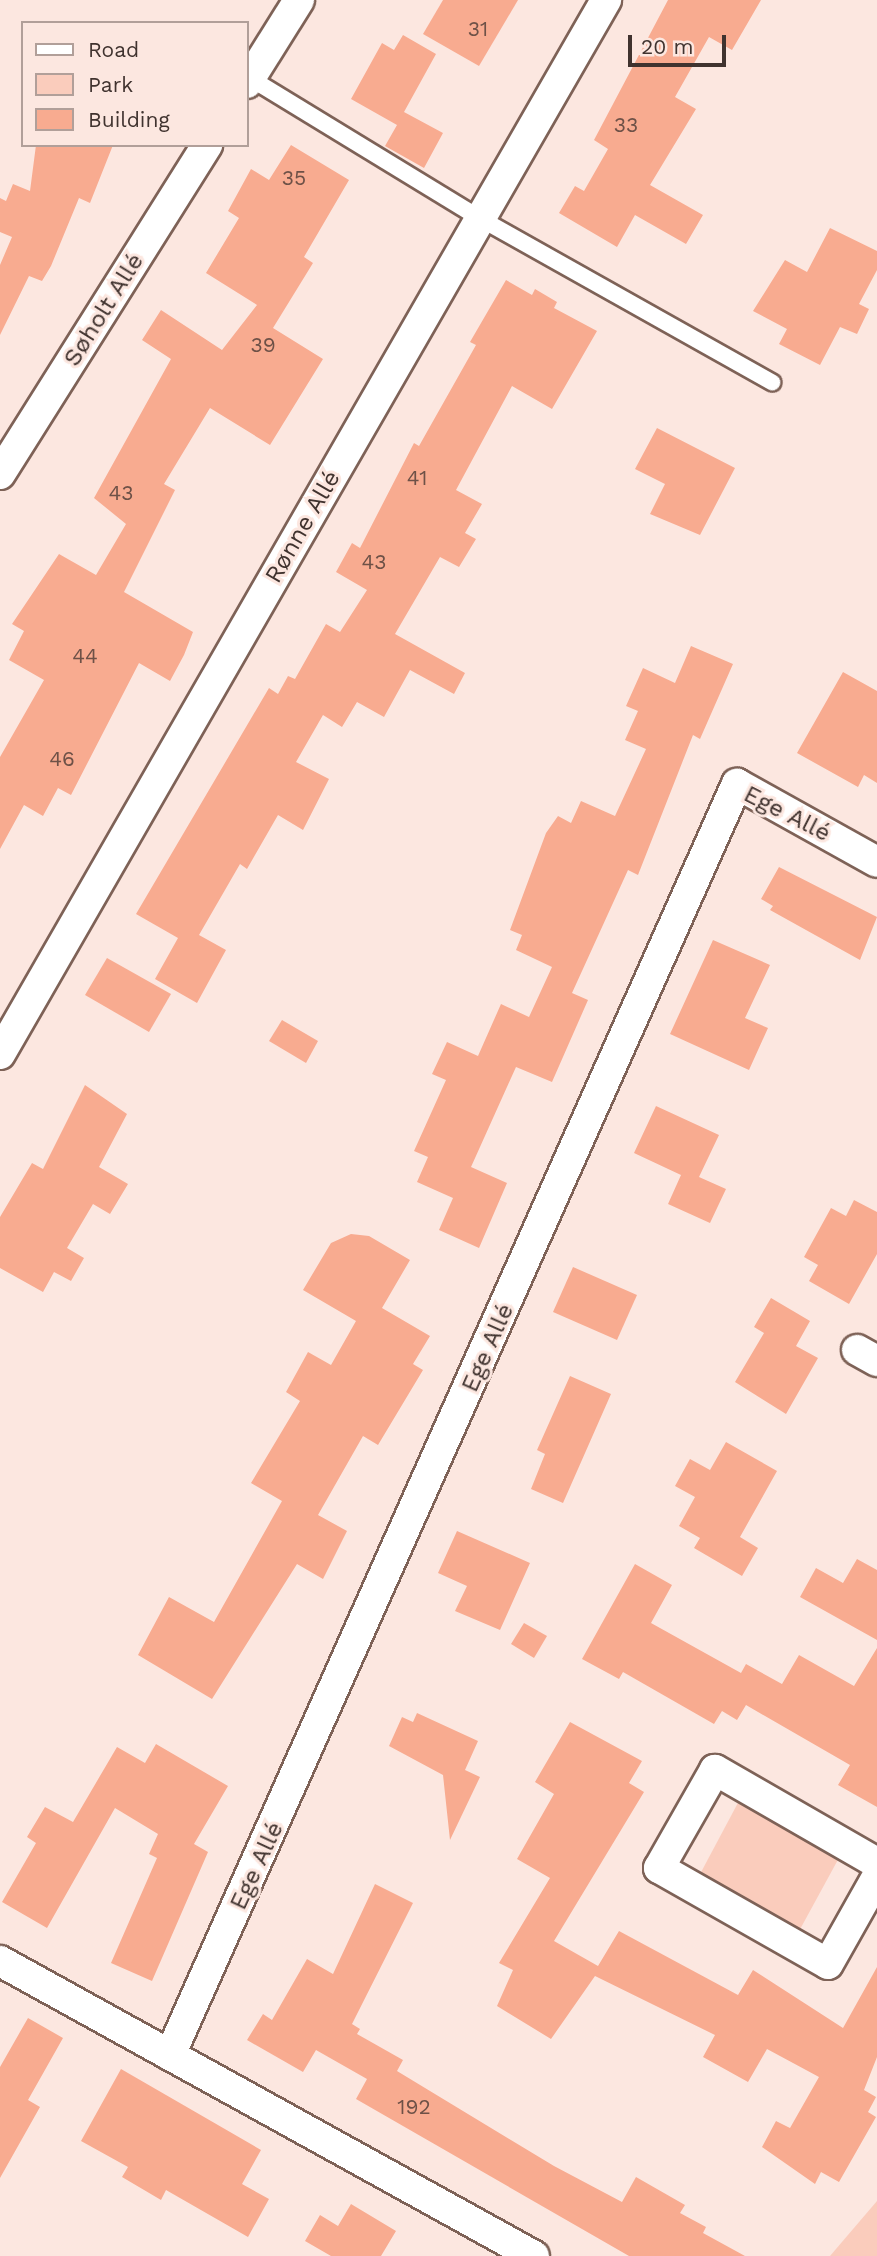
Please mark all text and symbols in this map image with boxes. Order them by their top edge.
house number: 31 [468,16,488,42]
legend [21,21,248,147]
scale bar [632,21,730,65]
text: 20 m [641,34,693,59]
text: Road [88,37,139,62]
text: Park [88,72,133,97]
text: Building [88,107,170,132]
house number: 33 [614,112,638,138]
house number: 35 [282,165,306,191]
street label: Søholt Allé [58,248,150,372]
house number: 39 [250,332,276,358]
street label: Rønne Allé [259,465,347,589]
house number: 41 [407,465,427,491]
house number: 43 [108,480,134,506]
house number: 43 [361,549,387,575]
house number: 44 [72,643,98,669]
house number: 46 [49,746,75,772]
street label: Ege Allé [738,780,836,848]
street label: Ege Allé [456,1299,520,1397]
street label: Ege Allé [224,1817,290,1915]
house number: 192 [397,2094,431,2120]

